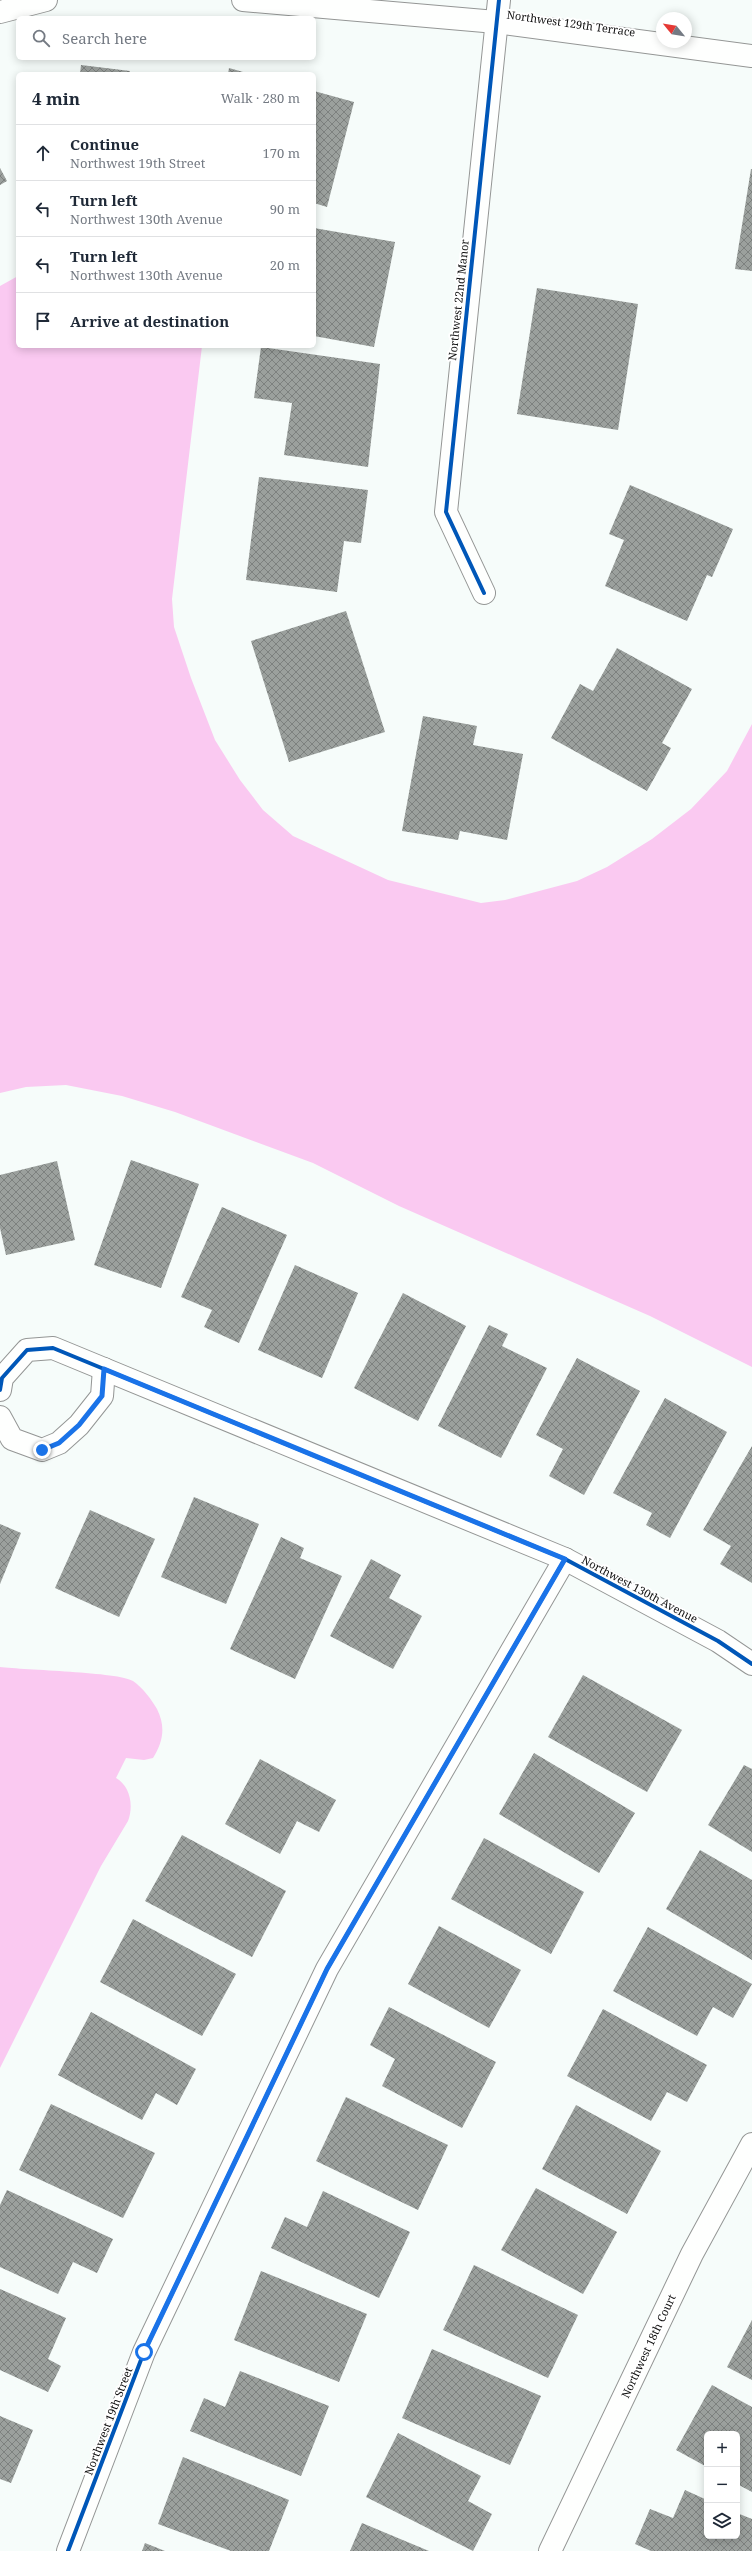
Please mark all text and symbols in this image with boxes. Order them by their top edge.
street label: Northwest 129th Terrace [506,7,636,39]
north arrow [656,12,692,48]
search box [16,16,316,60]
icon: search [30,27,52,49]
text: Search here [62,28,147,48]
text: 4 min [32,87,80,110]
text: Walk · 280 m [221,89,300,107]
text: Continue [70,134,139,154]
icon: ahead [32,142,54,164]
text: 170 m [263,144,300,162]
text: Northwest 19th Street [70,154,205,172]
text: Turn left [70,190,138,210]
icon: left [32,198,54,220]
text: 90 m [270,200,300,218]
text: Northwest 130th Avenue [70,210,223,228]
street label: Northwest 22nd Manor [444,238,472,361]
text: Turn left [70,246,138,266]
icon: left [32,254,54,276]
text: 20 m [270,256,300,274]
text: Northwest 130th Avenue [70,266,223,284]
icon: arrive [32,310,54,332]
text: Arrive at destination [70,311,229,331]
route end [33,1441,51,1459]
street label: Northwest 130th Avenue [579,1552,701,1626]
street label: Northwest 18th Court [617,2292,679,2400]
route start [135,2343,153,2361]
street label: Northwest 19th Street [80,2365,136,2477]
map controls [704,2431,740,2539]
button: + [704,2431,740,2467]
button: − [704,2467,740,2503]
button: layers [704,2503,740,2539]

